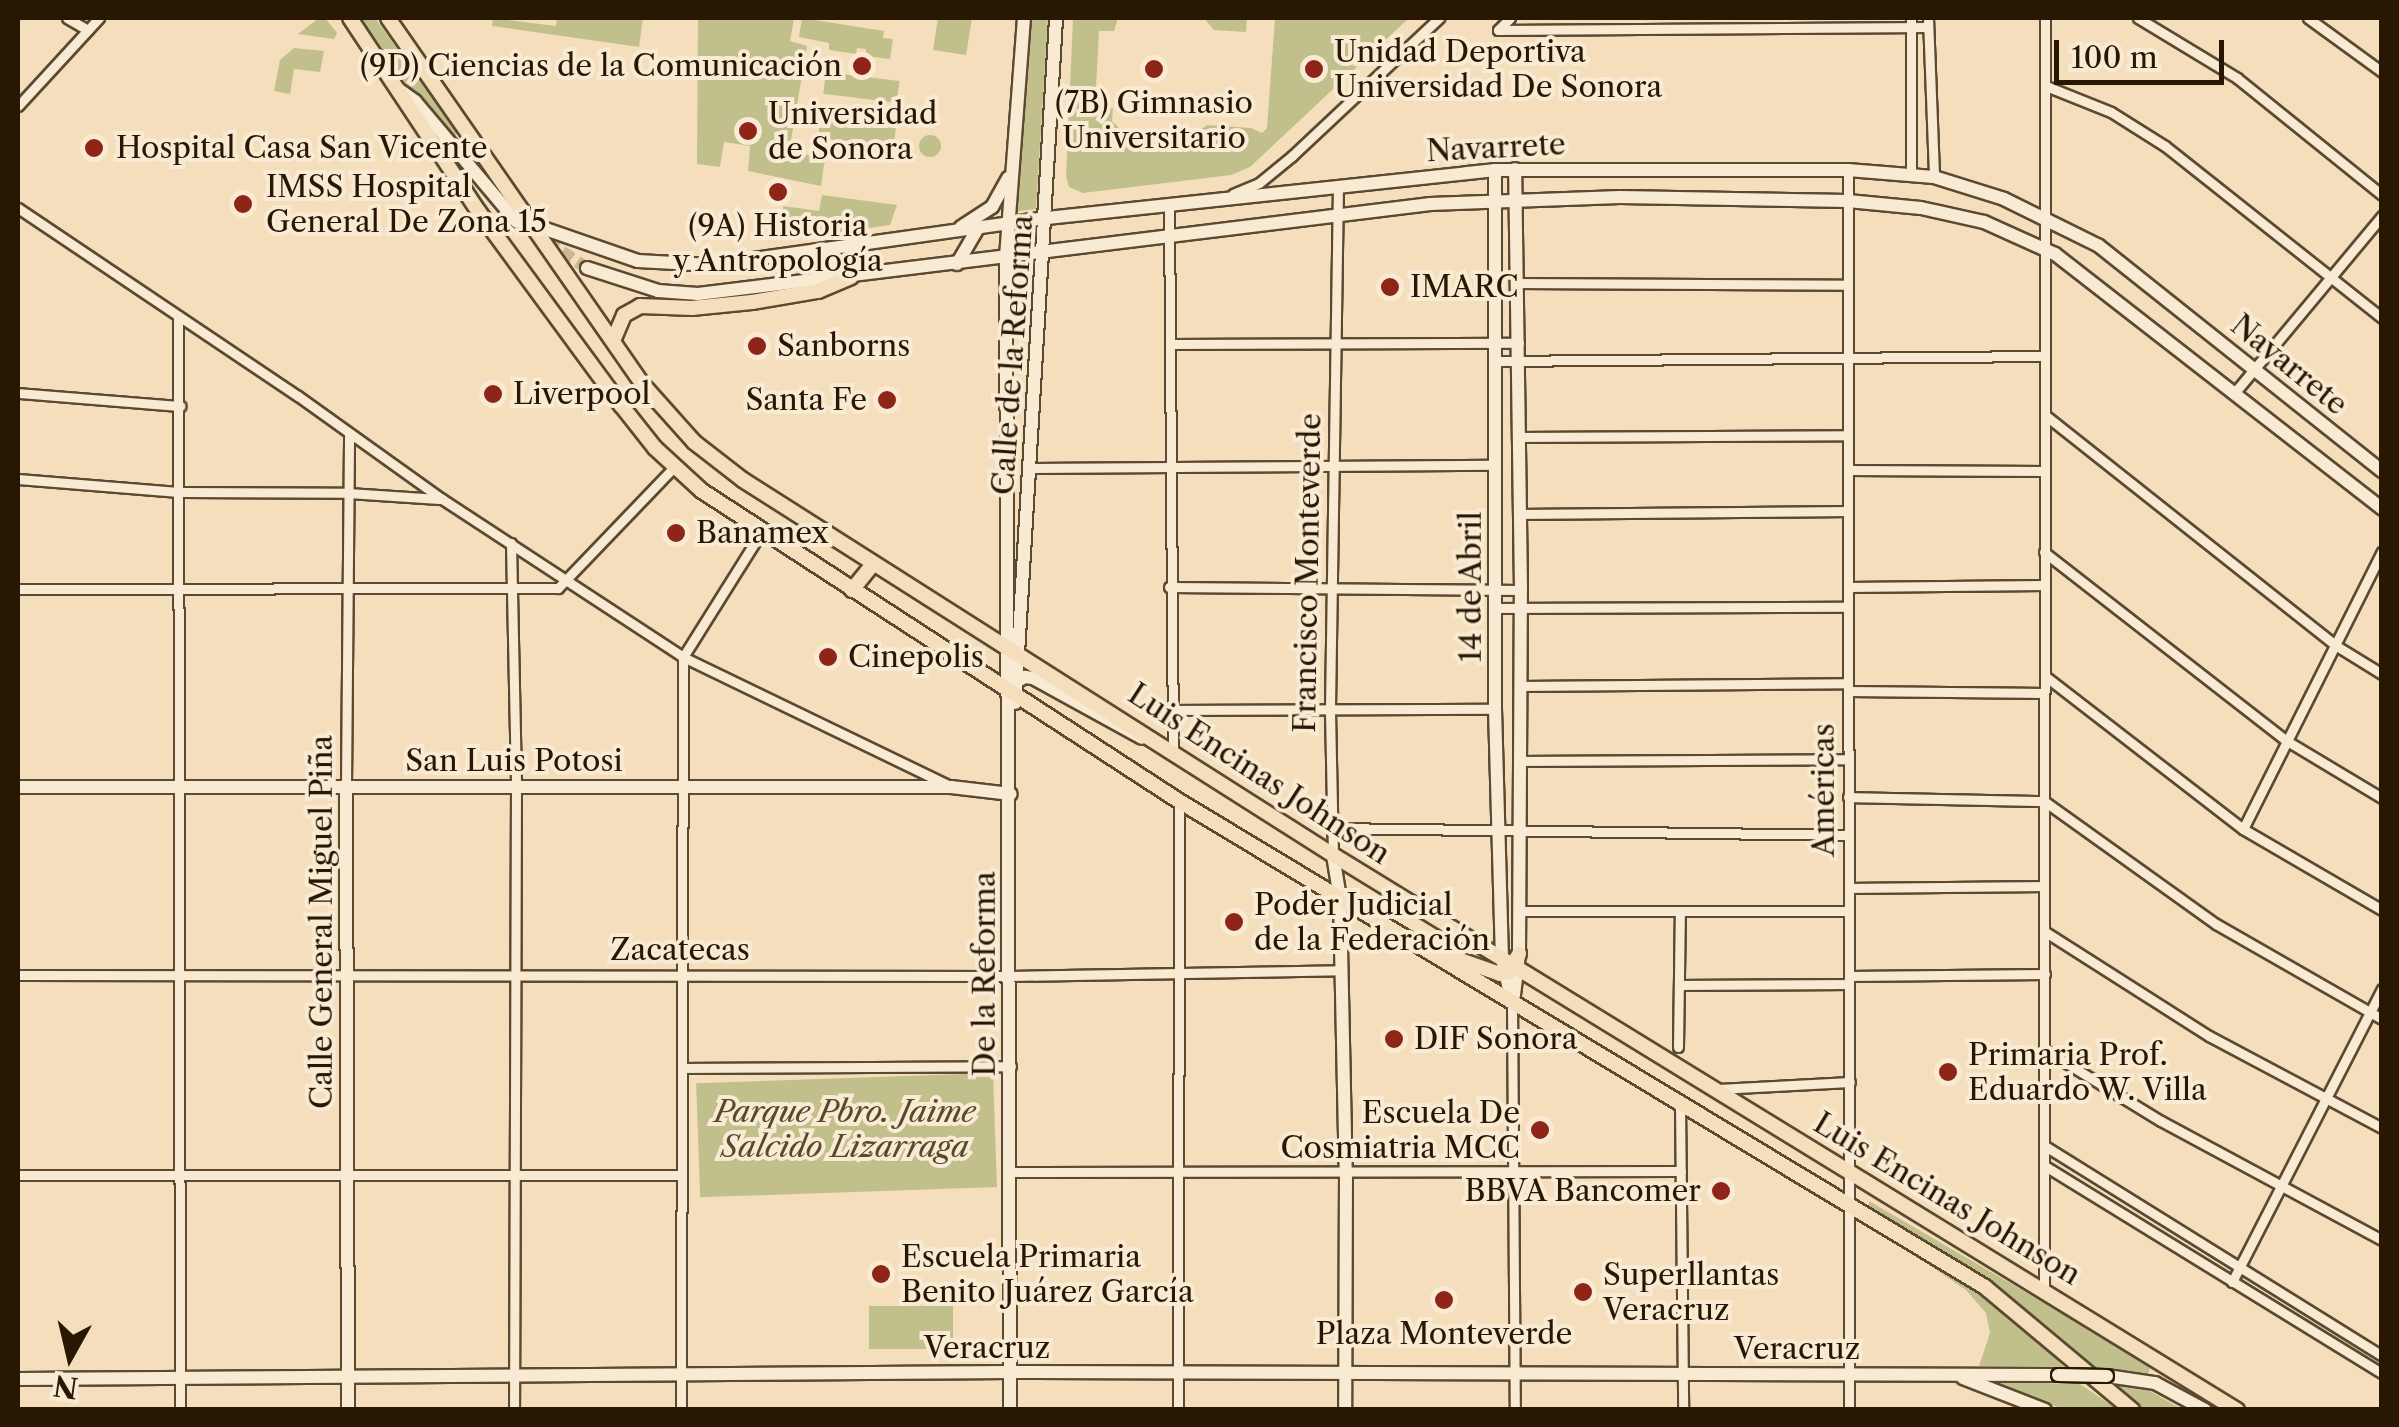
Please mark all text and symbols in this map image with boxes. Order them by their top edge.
scale bar [2059,20,2229,82]
place label: Unidad Deportiva Universidad De Sonora [1334,34,1662,104]
text: 100 m [2071,39,2158,76]
place label: (9D) Ciencias de la Comunicación [360,48,842,84]
marker: (9D) Ciencias de la Comunicación [851,55,873,77]
marker: (7B) Gimnasio Universitario [1143,58,1165,80]
marker: Unidad Deportiva Universidad De Sonora [1303,58,1325,80]
place label: (7B) Gimnasio Universitario [1055,85,1253,156]
place label: Universidad de Sonora [768,96,937,166]
marker: Universidad de Sonora [737,120,759,142]
street label: Navarrete [1425,126,1567,170]
place label: Hospital Casa San Vicente [116,130,489,166]
marker: Hospital Casa San Vicente [81,135,107,161]
place label: IMSS Hospital General De Zona 15 [266,169,547,240]
marker: (9A) Historia y Antropología [767,181,789,203]
marker: IMSS Hospital General De Zona 15 [230,191,256,217]
place label: (9A) Historia y Antropología [672,208,884,278]
street label: Calle de la Reforma [985,214,1041,496]
place label: IMARC [1410,269,1519,305]
marker: IMARC [1379,276,1401,298]
street label: Navarrete [2224,307,2354,423]
place label: Sanborns [777,328,910,364]
marker: Sanborns [746,335,768,357]
place label: Liverpool [513,376,650,412]
place label: Santa Fe [745,382,867,418]
marker: Liverpool [482,383,504,405]
marker: Santa Fe [876,389,898,411]
street label: Francisco Monteverde [1287,413,1329,733]
street label: 14 de Abril [1453,511,1489,663]
place label: Banamex [696,515,828,551]
marker: Banamex [665,522,687,544]
place label: Cinepolis [848,639,984,675]
marker: Cinepolis [817,646,839,668]
street label: Luis Encinas Johnson [1121,676,1397,872]
street label: Américas [1806,723,1842,857]
street label: Calle General Miguel Piña [304,735,340,1109]
street label: San Luis Potosi [405,743,623,779]
street label: De la Reforma [967,871,1003,1077]
place label: Poder Judicial de la Federación [1254,887,1490,958]
marker: Poder Judicial de la Federación [1223,911,1245,933]
street label: Zacatecas [610,932,750,968]
place label: DIF Sonora [1414,1021,1579,1057]
marker: DIF Sonora [1383,1028,1405,1050]
place label: Primaria Prof. Eduardo W. Villa [1968,1037,2209,1108]
marker: Primaria Prof. Eduardo W. Villa [1937,1061,1959,1083]
park label: Parque Pbro. Jaime Salcido Lizarraga [714,1094,976,1164]
place label: Escuela De Cosmiatria MCC [1280,1095,1520,1166]
street label: Luis Encinas Johnson [1807,1105,2087,1293]
marker: Escuela De Cosmiatria MCC [1529,1119,1551,1141]
place label: BBVA Bancomer [1463,1173,1701,1209]
marker: BBVA Bancomer [1710,1180,1732,1202]
place label: Escuela Primaria Benito Juárez García [901,1239,1194,1310]
place label: Superllantas Veracruz [1603,1257,1779,1328]
marker: Escuela Primaria Benito Juárez García [870,1263,892,1285]
marker: Superllantas Veracruz [1572,1281,1594,1303]
marker: Plaza Monteverde [1433,1289,1455,1311]
north arrow [20,1307,120,1407]
place label: Plaza Monteverde [1316,1316,1572,1352]
street label: Veracruz [924,1330,1050,1366]
street label: Veracruz [1734,1331,1860,1367]
text: N [51,1368,80,1405]

